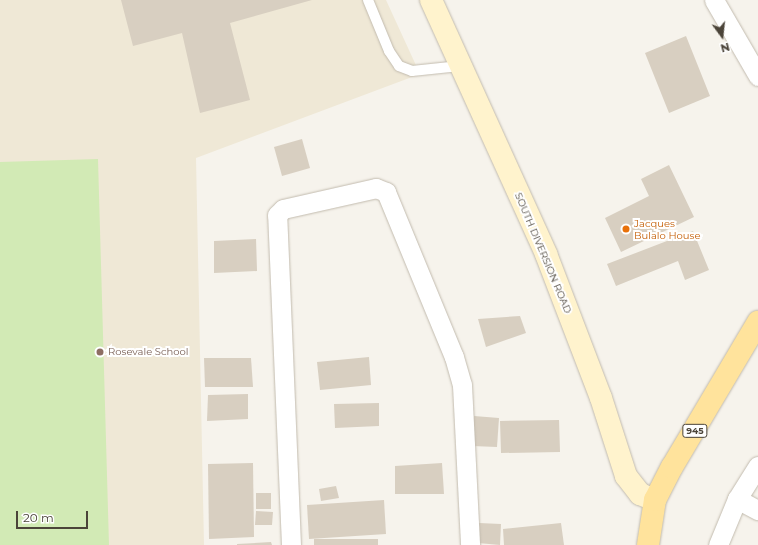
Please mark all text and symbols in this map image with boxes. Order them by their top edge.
north arrow [702,16,742,56]
text: N [719,40,731,56]
street label: SOUTH DIVERSION ROAD [512,191,574,315]
place label: Jacques Bulalo House [634,217,700,240]
marker: Jacques Bulalo House [621,224,631,234]
place label: Rosevale School [108,346,188,358]
marker: Rosevale School [95,347,105,357]
road number: 945 [682,424,708,438]
scale bar [18,503,90,529]
text: 20 m [23,510,54,525]

